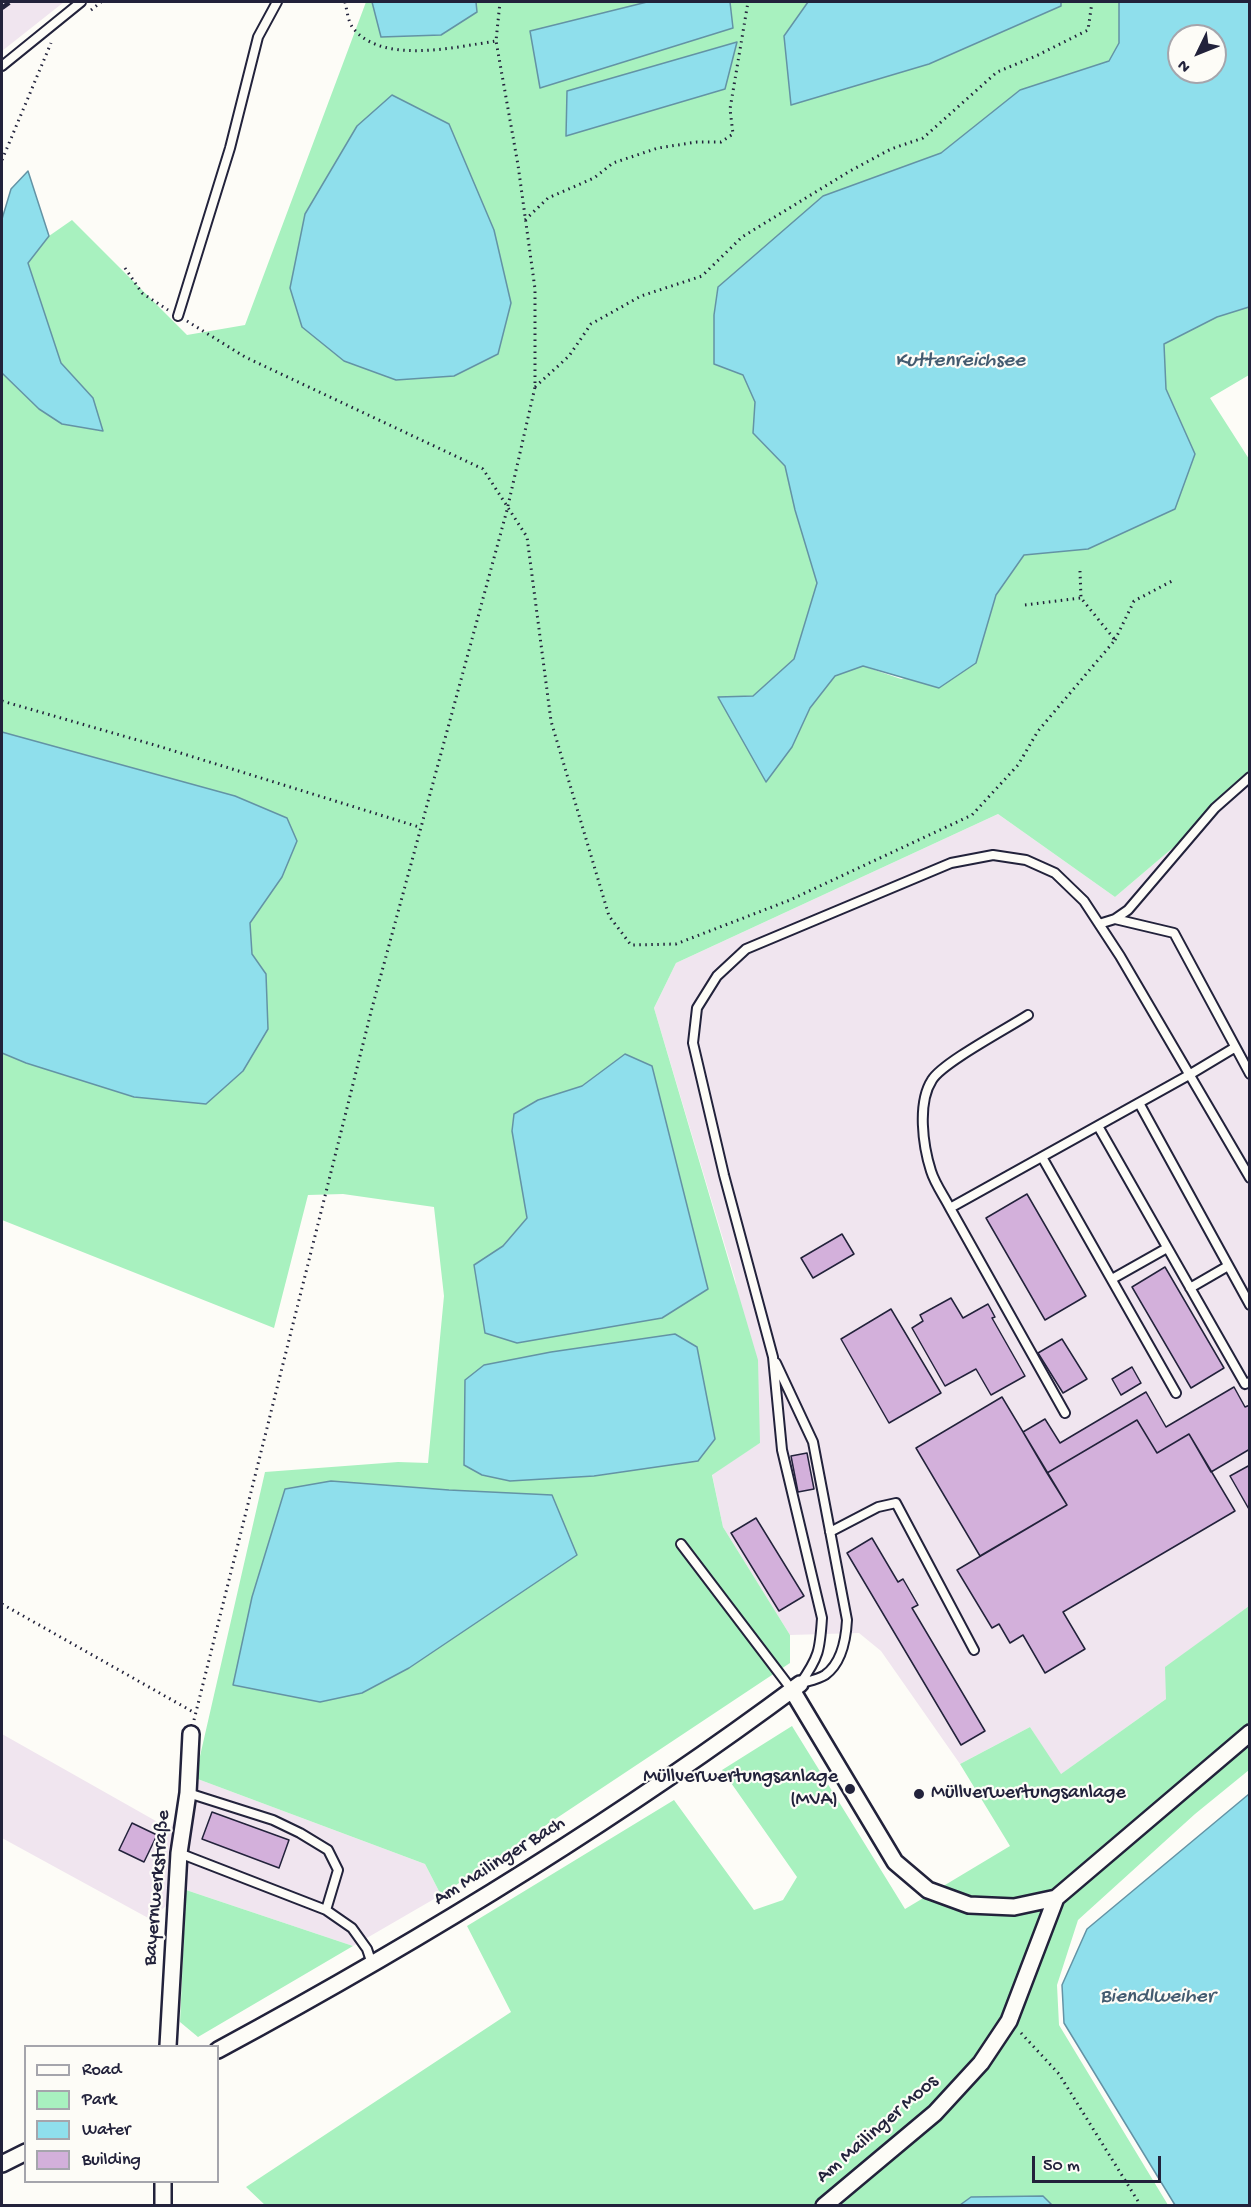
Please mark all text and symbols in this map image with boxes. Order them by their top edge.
north arrow [1167,24,1227,84]
text: N [1174,55,1195,76]
water label: Kuttenreichsee [895,349,1025,375]
place label: Müllverwertungsanlage (MVA) [643,1766,838,1813]
marker: Müllverwertungsanlage (MVA) [843,1782,857,1796]
place label: Müllverwertungsanlage [931,1782,1126,1806]
marker: Müllverwertungsanlage [912,1787,926,1801]
street label: Bayernwerkstraße [139,1809,177,1967]
street label: Am Mailinger Bach [430,1812,570,1912]
water label: Biendlweiher [1100,1985,1214,2011]
legend [24,2045,219,2183]
text: Road [82,2060,121,2081]
street label: Am Mailinger Moos [812,2070,944,2190]
text: Park [82,2090,116,2111]
text: Water [82,2120,130,2141]
scale bar [1035,2144,1164,2182]
text: Building [82,2150,141,2171]
text: 50 m [1043,2156,1080,2177]

